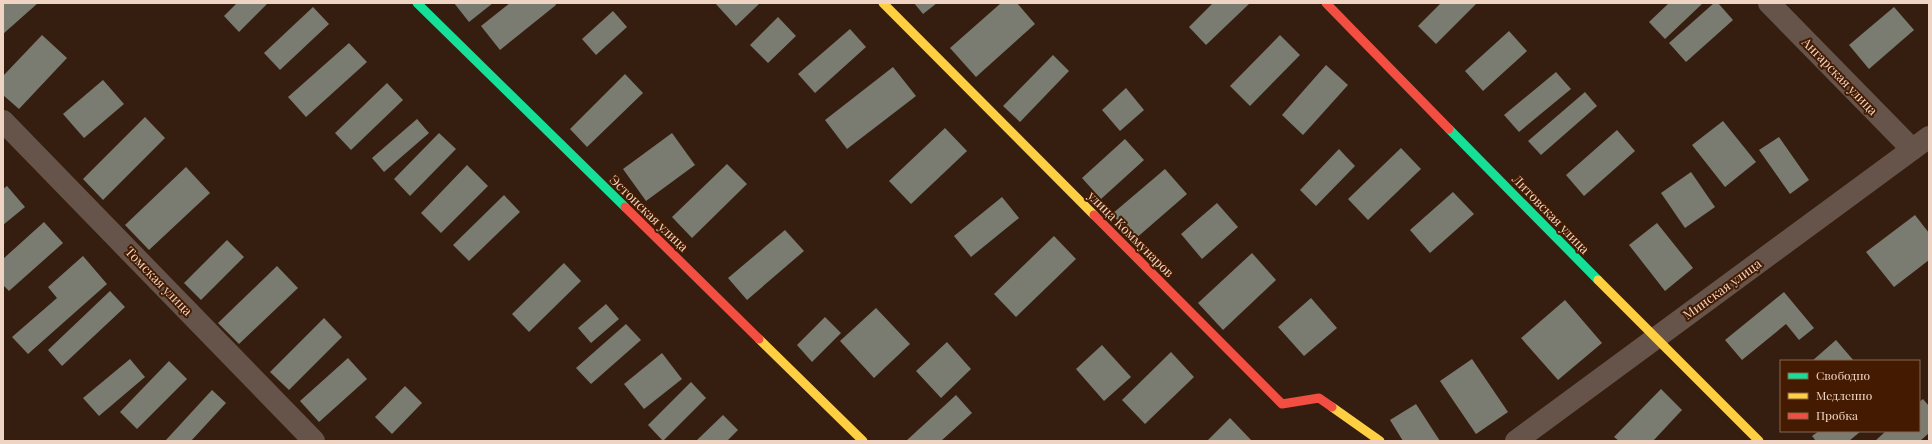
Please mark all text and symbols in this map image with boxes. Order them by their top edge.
street label: Ангарская улица [1798,32,1882,119]
street label: Литовская улица [1508,170,1594,257]
street label: Эстонская улица [606,171,693,255]
street label: улица Коммунаров [1084,186,1178,280]
street label: Томская улица [122,243,197,319]
street label: Минская улица [1679,254,1765,323]
legend [1780,360,1920,432]
text: Свободно [1816,367,1871,383]
text: Медленно [1816,387,1873,403]
text: Пробка [1816,407,1858,423]

